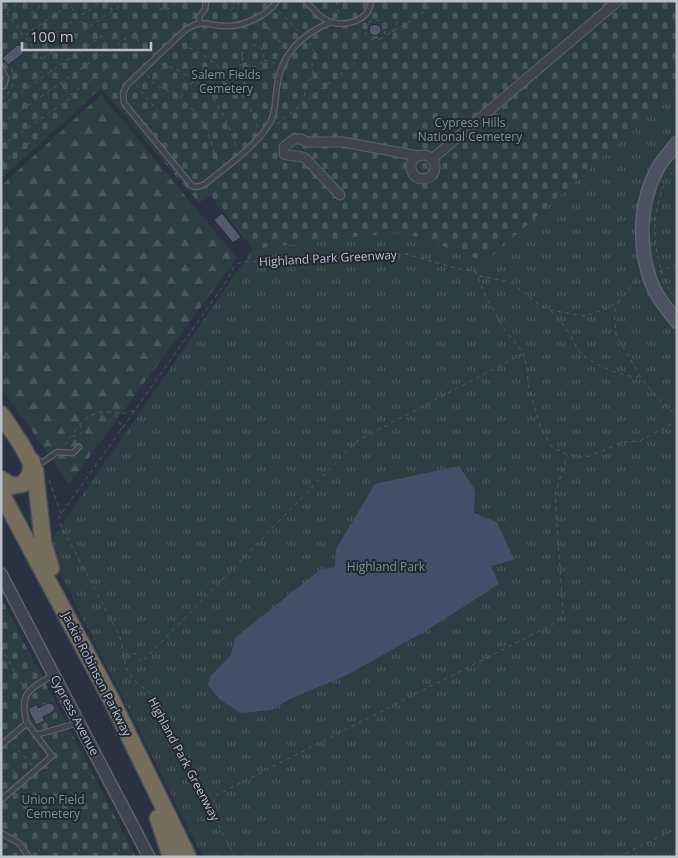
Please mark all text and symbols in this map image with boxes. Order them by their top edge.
scale bar [22,20,151,52]
text: 100 m [30,26,74,46]
park label: Salem Fields Cemetery [191,66,261,97]
park label: Cypress Hills National Cemetery [418,114,523,145]
street label: Highland Park Greenway [259,246,398,270]
park label: Highland Park [347,558,426,575]
street label: Jackie Robinson Parkway [58,608,136,740]
street label: Cypress Avenue [47,672,103,758]
street label: Highland Park Greenway [144,694,224,825]
park label: Union Field Cemetery [21,791,85,822]

